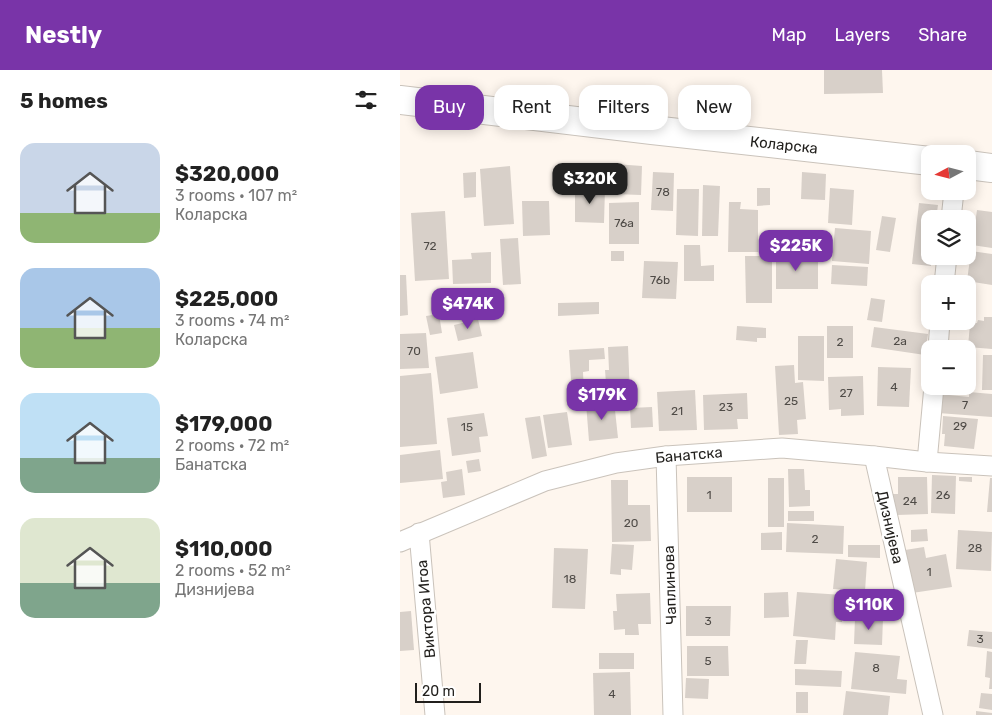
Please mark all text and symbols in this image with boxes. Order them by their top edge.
text: Nestly [25,21,102,49]
text: Map [772,24,807,46]
text: Layers [835,24,890,46]
text: Share [918,24,967,46]
chip: Buy [415,85,484,130]
chip: Rent [494,85,569,130]
chip: Filters [579,85,668,130]
chip: New [678,85,751,130]
icon: filters [352,86,380,114]
text: 5 homes [20,88,108,113]
street label: Коларска [749,132,819,158]
north arrow [921,145,976,200]
map controls [921,145,976,395]
text: $320,000 [175,161,279,186]
pin: $320K [555,162,625,205]
icon: home [60,163,120,223]
text: $320K [563,169,617,188]
house number: 78 [656,185,670,199]
text: 3 rooms · 107 m² [175,186,297,205]
text: Коларска [175,205,248,224]
button: layers [921,210,976,265]
house number: 76a [614,216,634,230]
pin: $225K [761,230,831,272]
text: $225K [770,236,822,255]
house number: 72 [423,239,437,253]
house number: 76b [650,273,670,287]
button: + [921,275,976,330]
text: $225,000 [175,286,278,311]
icon: home [60,288,120,348]
pin: $474K [433,288,503,330]
text: $474K [442,294,494,313]
text: 3 rooms · 74 m² [175,311,290,330]
text: Коларска [175,330,248,349]
house number: 2a [893,334,907,348]
house number: 2 [836,335,844,349]
button: − [921,340,976,395]
house number: 70 [407,344,421,358]
pin: $179K [567,378,637,421]
house number: 4 [890,380,898,394]
text: $179K [578,385,626,404]
house number: 27 [839,386,853,400]
house number: 25 [784,394,798,408]
house number: 7 [962,398,968,412]
house number: 23 [719,400,733,414]
house number: 21 [671,404,683,418]
text: $179,000 [175,411,272,436]
icon: home [60,413,120,473]
house number: 29 [953,419,967,433]
house number: 15 [461,420,473,434]
text: 2 rooms · 72 m² [175,436,289,455]
street label: Банатска [655,443,723,467]
text: Банатска [175,455,247,474]
house number: 1 [706,488,712,502]
house number: 26 [936,488,950,502]
street label: Дизнијева [873,489,907,565]
house number: 24 [903,494,918,508]
house number: 20 [624,516,638,530]
house number: 2 [811,532,819,546]
text: $110,000 [175,536,273,561]
icon: home [60,538,120,598]
house number: 28 [968,541,982,555]
street label: Чаплинова [660,545,680,625]
street label: Виктора Игоа [413,559,439,659]
text: 2 rooms · 52 m² [175,561,291,580]
house number: 1 [926,565,932,579]
house number: 18 [564,572,576,586]
text: Дизнијева [175,580,255,599]
pin: $110K [834,588,904,631]
text: $110K [845,595,893,614]
house number: 3 [704,614,712,628]
house number: 3 [976,632,984,646]
house number: 5 [704,654,712,668]
house number: 8 [872,661,880,675]
scale bar [415,680,481,703]
text: 20 m [422,683,455,700]
house number: 4 [608,687,616,701]

